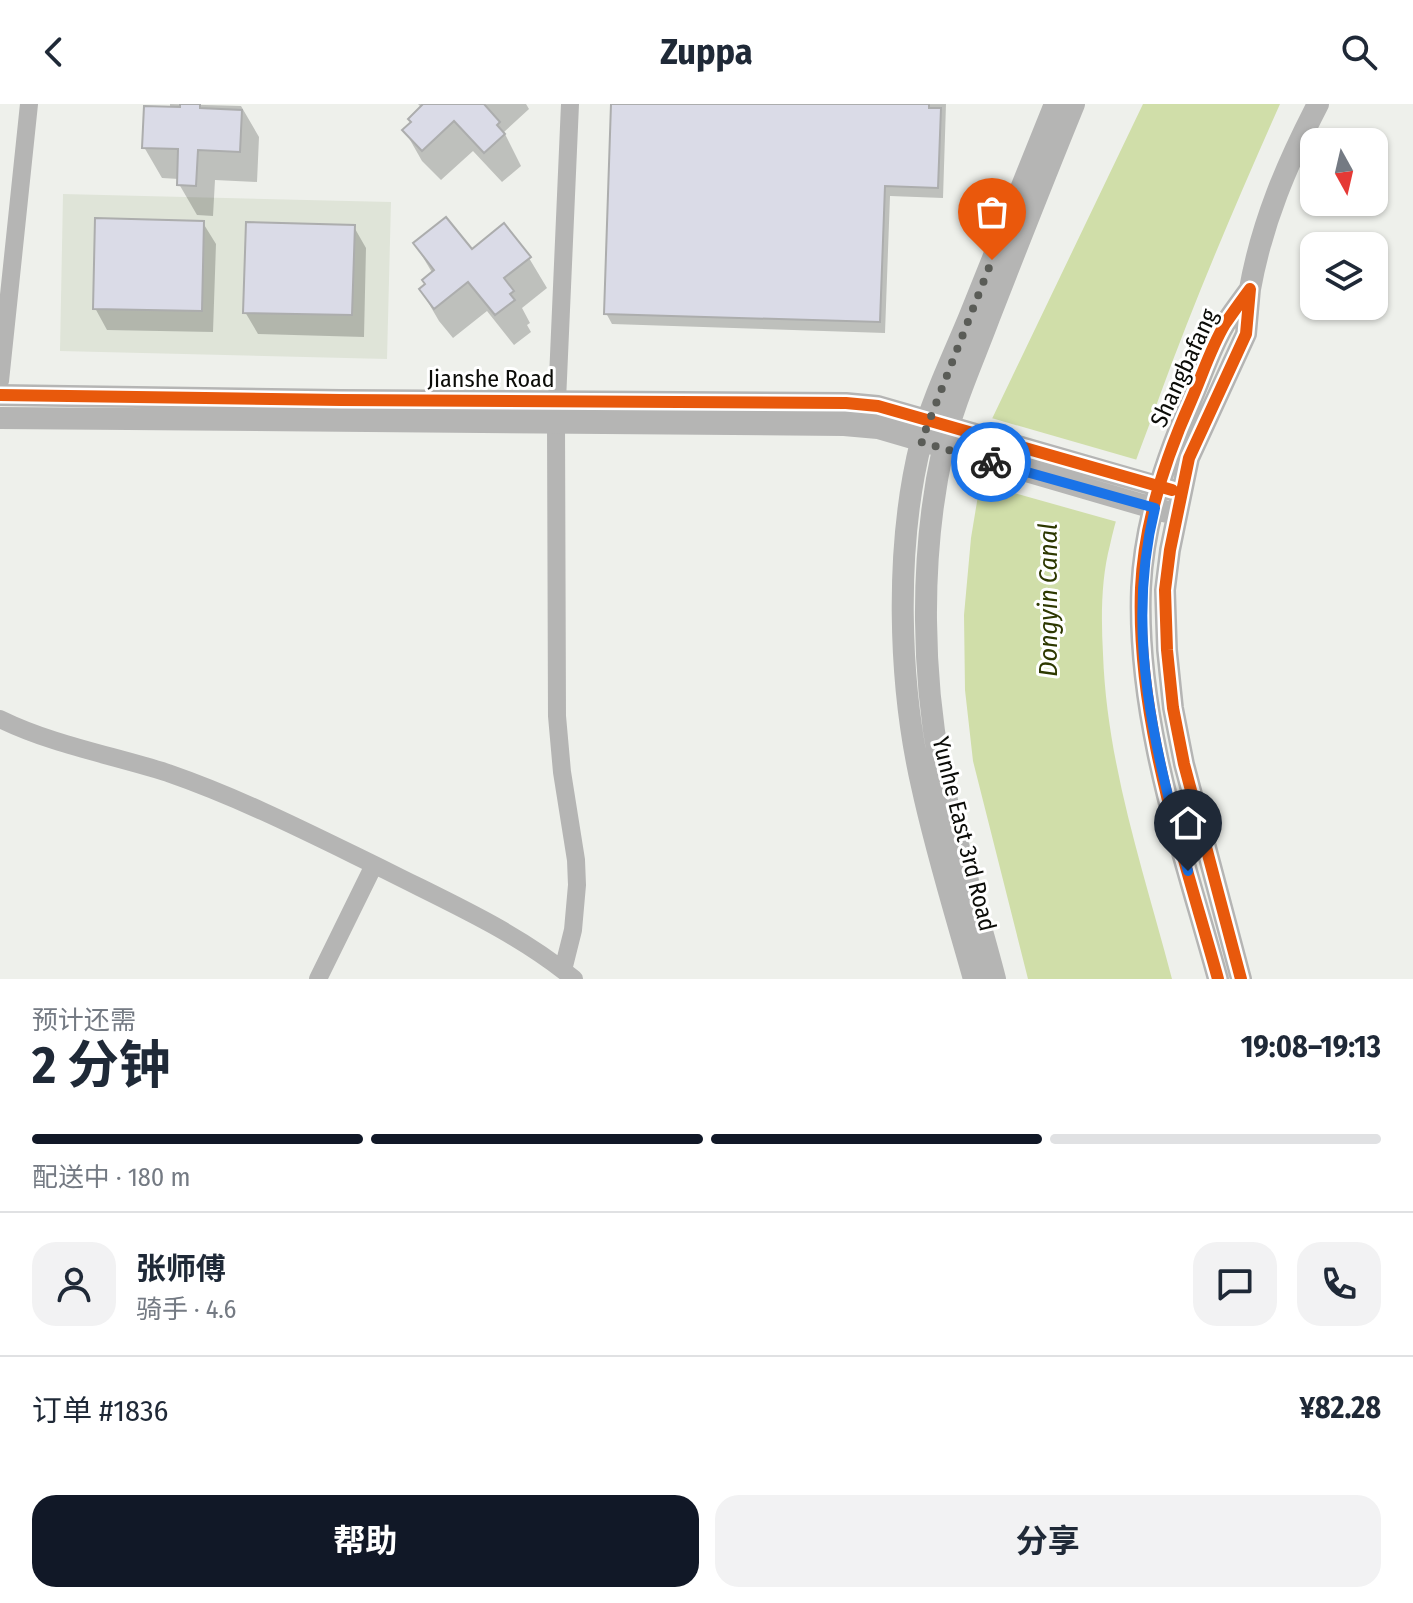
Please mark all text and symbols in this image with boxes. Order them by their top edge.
icon: back [32,30,76,74]
text: Zuppa [660,30,753,74]
icon: search [1337,30,1381,74]
north arrow [1300,128,1388,216]
map controls [1300,128,1388,320]
pin [958,178,1026,260]
icon: bag [970,190,1014,234]
button: layers [1300,232,1388,320]
street label: Shangbafang [1144,304,1224,432]
street label: Jianshe Road [427,365,555,393]
courier [951,422,1031,502]
icon: bike [969,440,1013,484]
water label: Dongyin Canal [1033,523,1064,677]
street label: Yunhe East 3rd Road [926,734,1002,934]
pin [1154,789,1222,871]
icon: home [1166,801,1210,845]
text: 预计还需 [32,1005,136,1036]
text: 19:08–19:13 [1241,1029,1381,1065]
text: 2 分钟 [32,1034,171,1097]
text: 配送中 · 180 m [32,1162,191,1193]
button: person [32,1242,116,1326]
button: chat [1193,1242,1277,1326]
button: phone [1297,1242,1381,1326]
text: 张师傅 [136,1251,226,1287]
text: 骑手 · 4.6 [136,1294,236,1325]
text: ¥82.28 [1300,1390,1381,1426]
text: 订单 #1836 [32,1393,168,1429]
button: 帮助 [32,1495,699,1587]
button: 分享 [715,1495,1381,1587]

